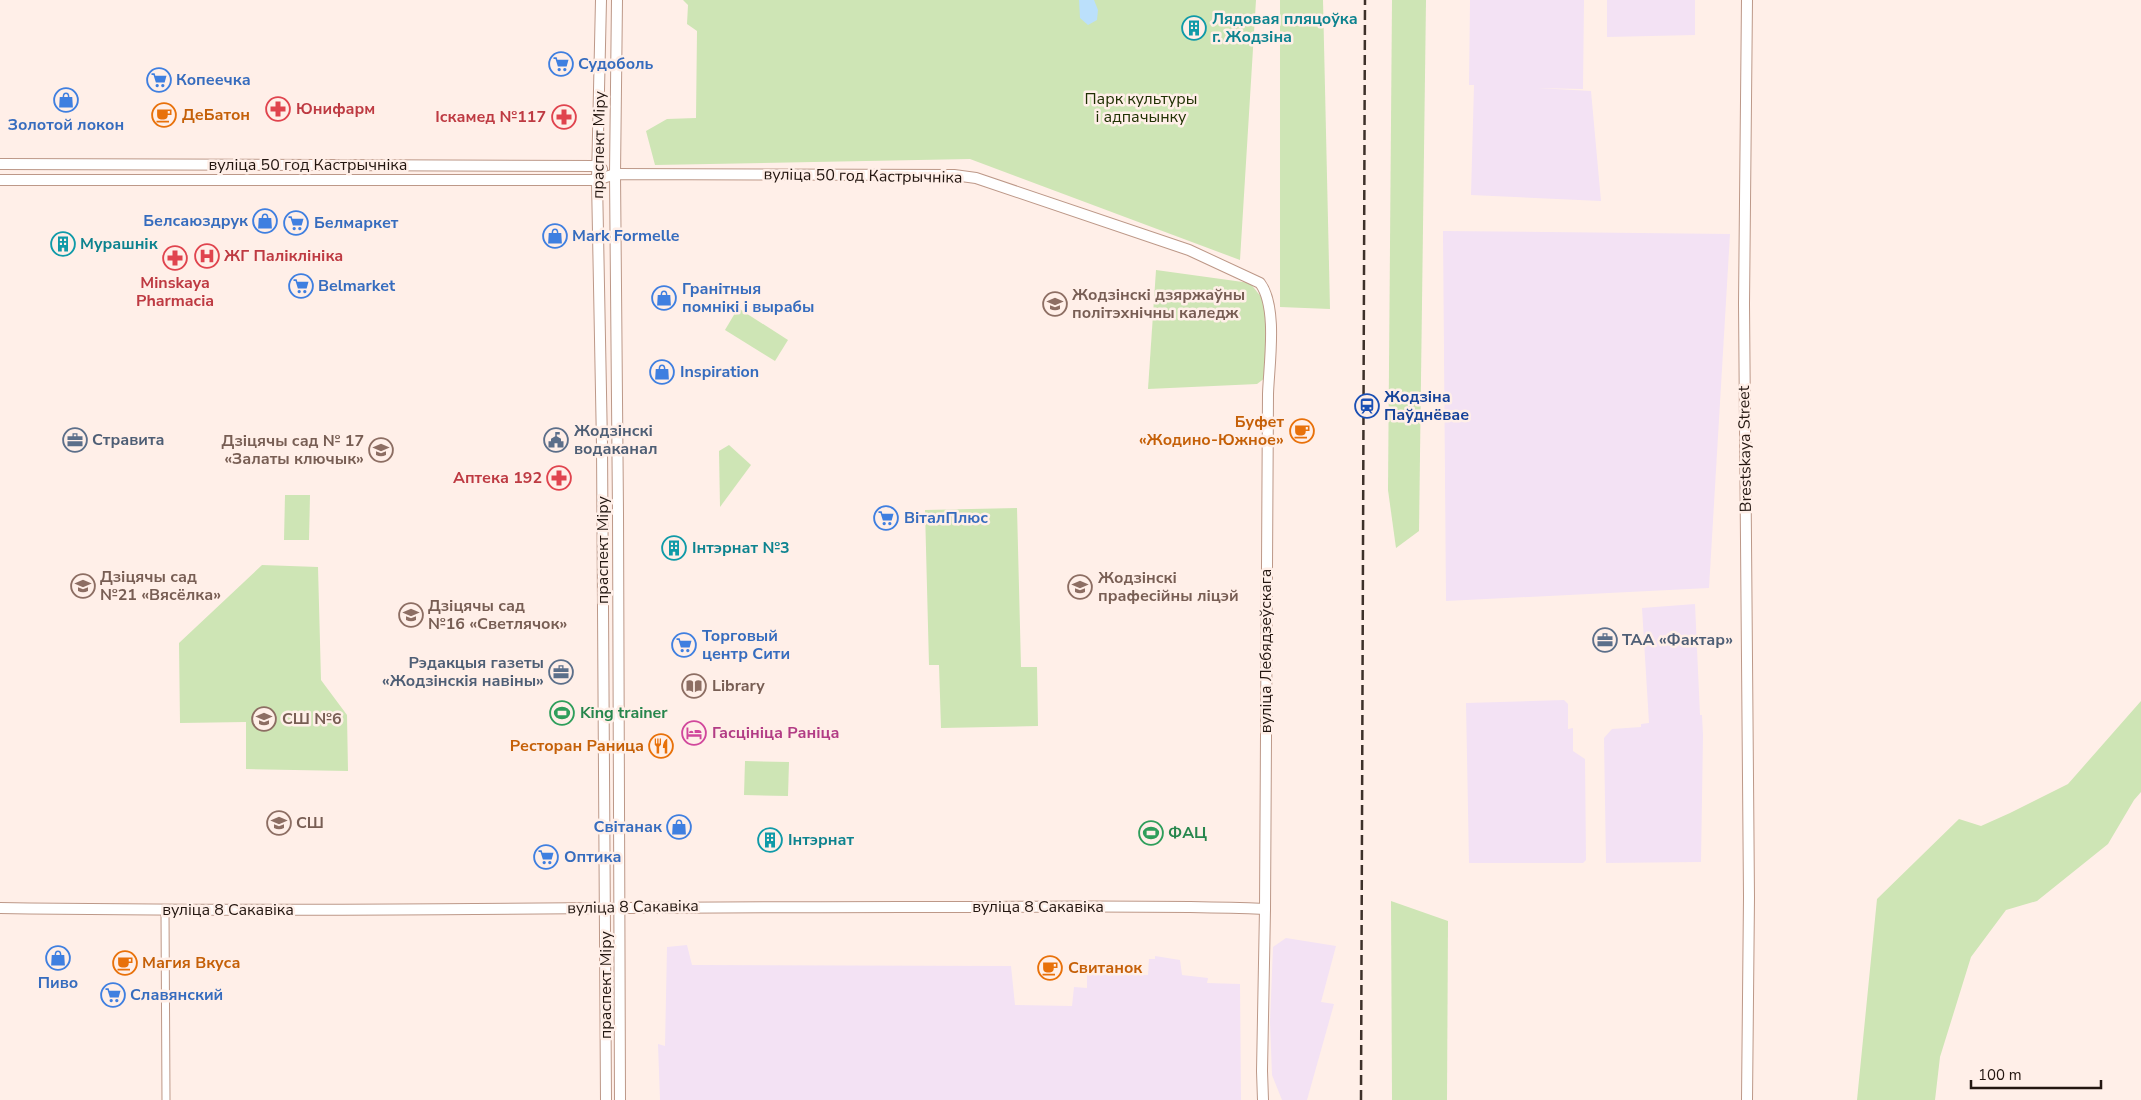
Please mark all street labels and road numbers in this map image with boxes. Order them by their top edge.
street label: праспект Міру [587,90,611,199]
street label: вуліца 50 год Кастрычніка [209,154,407,176]
street label: вуліца 50 год Кастрычніка [763,163,963,189]
street label: Brestskaya Street [1733,385,1757,512]
street label: праспект Міру [592,495,614,604]
street label: вуліца Лебядзеўскага [1255,569,1277,733]
street label: вуліца 8 Сакавіка [567,895,699,919]
street label: вуліца 8 Сакавіка [972,896,1104,918]
street label: вуліца 8 Сакавіка [162,899,294,921]
street label: праспект Міру [595,930,617,1039]

